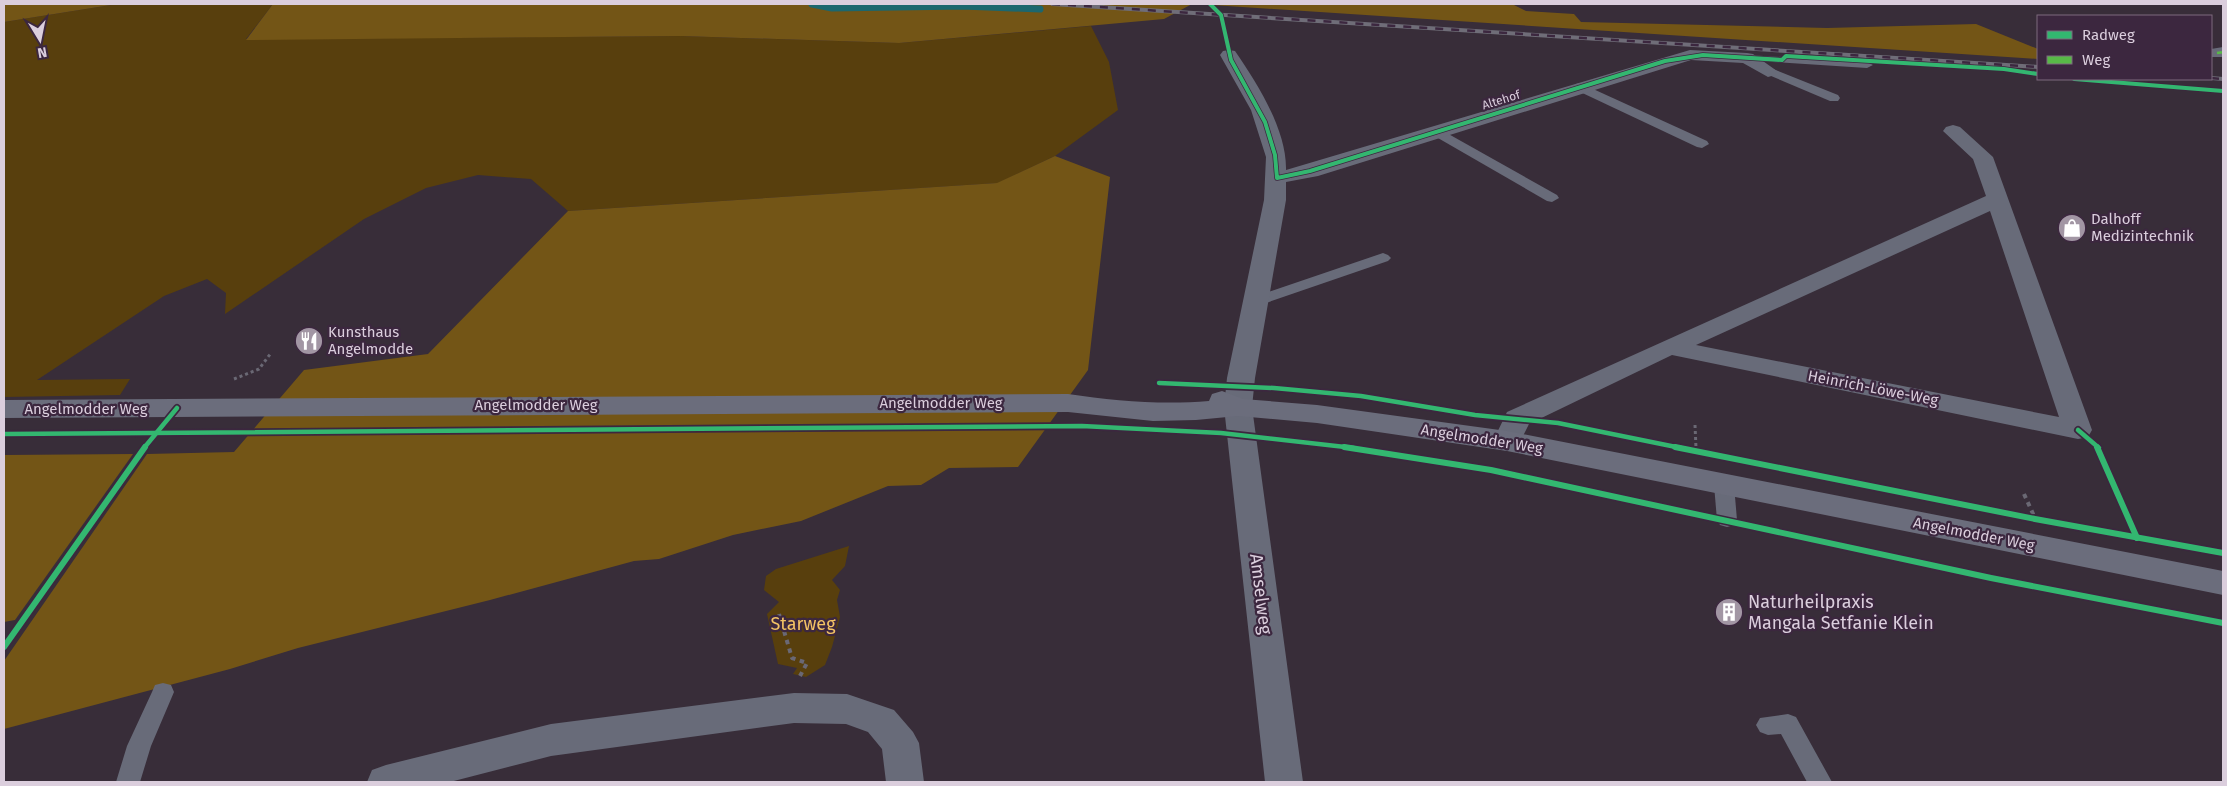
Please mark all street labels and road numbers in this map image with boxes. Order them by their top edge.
street label: Altehof [1480,87,1523,112]
street label: Heinrich-Löwe-Weg [1806,367,1940,410]
street label: Angelmodder Weg [879,394,1003,412]
street label: Angelmodder Weg [474,396,598,414]
street label: Angelmodder Weg [24,400,148,418]
street label: Angelmodder Weg [1420,420,1544,458]
street label: Angelmodder Weg [1912,513,2036,555]
street label: Amselweg [1245,552,1277,636]

